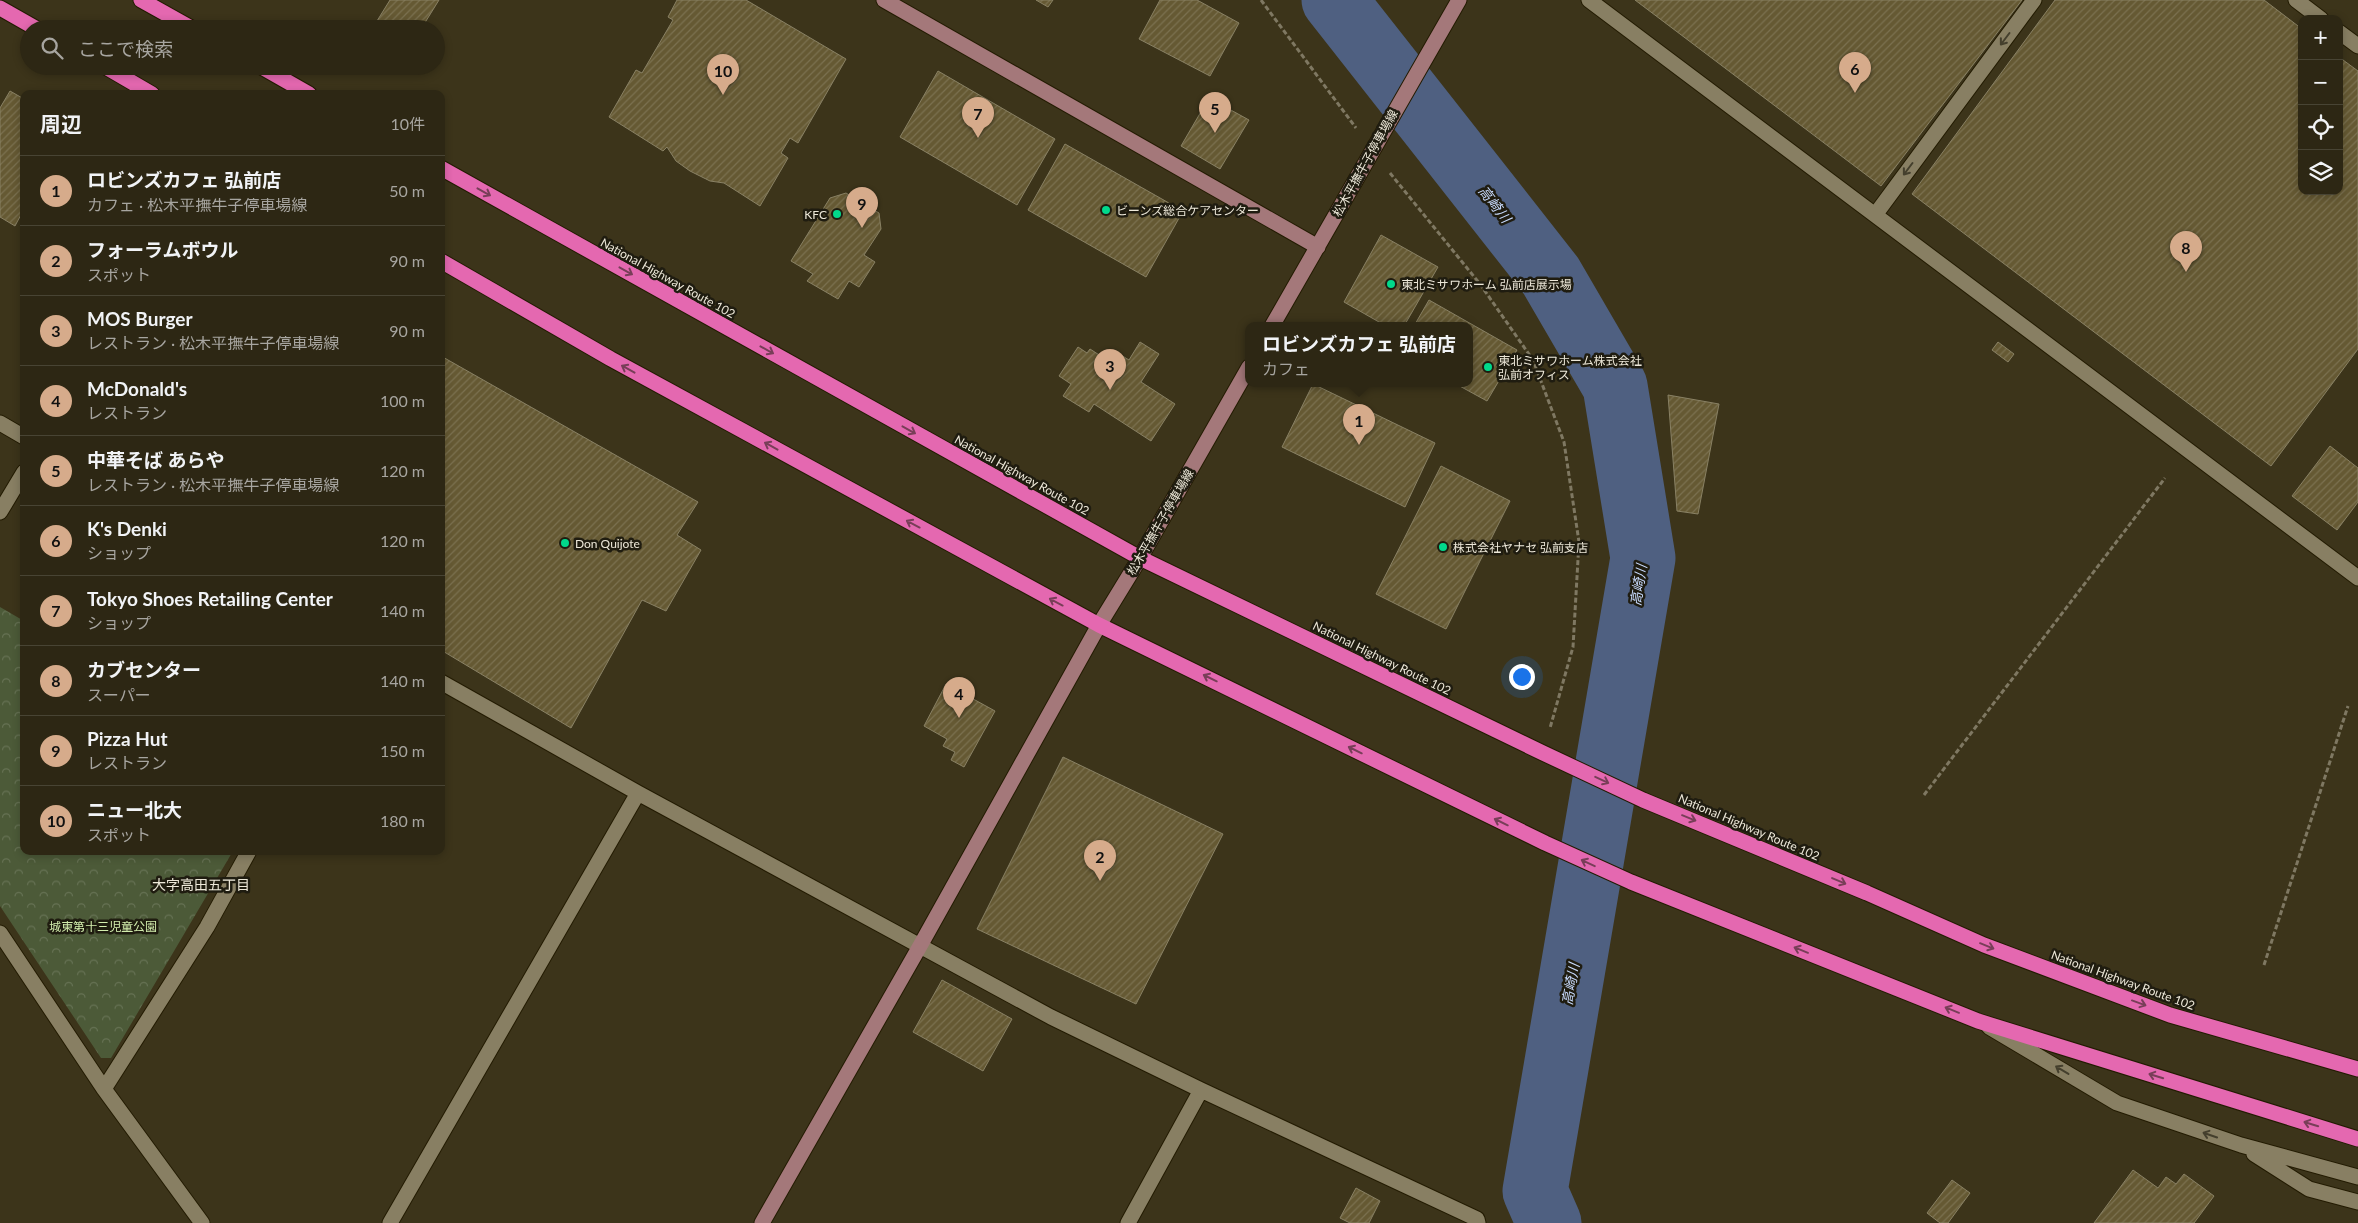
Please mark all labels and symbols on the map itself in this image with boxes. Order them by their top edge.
one-way arrow [2000,32,2010,46]
pin: 6 [1839,52,1871,93]
pin: 10 [707,54,739,95]
pin: 5 [1199,92,1231,133]
pin: 7 [962,97,994,138]
street label: 松木平撫牛子停車場線 [1329,107,1401,219]
one-way arrow [1903,162,1913,176]
water label: 高崎川 [1475,182,1516,227]
one-way arrow [476,187,490,197]
pin: 9 [846,187,878,228]
place label: ビーンズ総合ケアセンター [1116,203,1259,218]
marker: ビーンズ総合ケアセンター [1100,204,1112,216]
place label: KFC [804,207,827,222]
marker: KFC [831,208,843,220]
pin: 8 [2170,231,2202,272]
street label: National Highway Route 102 [598,235,738,321]
one-way arrow [618,266,633,276]
place label: 東北ミサワホーム 弘前店展示場 [1401,277,1572,292]
marker: 東北ミサワホーム 弘前店展示場 [1385,278,1397,290]
one-way arrow [760,346,774,356]
pin: 3 [1094,349,1126,390]
place label: 東北ミサワホーム株式会社 弘前オフィス [1498,353,1642,382]
marker: 東北ミサワホーム株式会社 弘前オフィス [1482,361,1494,373]
one-way arrow [621,363,636,373]
pin: 1 [1343,404,1375,445]
one-way arrow [902,425,916,435]
street label: National Highway Route 102 [952,432,1092,518]
one-way arrow [764,441,778,451]
street label: 松木平撫牛子停車場線 [1124,466,1196,578]
one-way arrow [906,519,921,529]
place label: Don Quijote [575,536,640,551]
marker: Don Quijote [559,537,571,549]
place label: 株式会社ヤナセ 弘前支店 [1453,540,1588,555]
marker: 株式会社ヤナセ 弘前支店 [1437,541,1449,553]
water label: 高崎川 [1626,561,1650,607]
one-way arrow [1050,596,1064,606]
street label: National Highway Route 102 [1310,618,1454,698]
your location [1509,664,1535,690]
one-way arrow [1202,673,1217,683]
pin: 4 [943,677,975,718]
one-way arrow [1348,745,1363,755]
one-way arrow [1594,776,1609,786]
street label: National Highway Route 102 [1676,790,1822,864]
one-way arrow [1681,814,1696,823]
one-way arrow [1494,816,1509,826]
pin: 2 [1084,840,1116,881]
one-way arrow [1581,857,1596,867]
district label: 大字高田五丁目 [152,876,250,893]
one-way arrow [1831,876,1846,886]
park label: 城東第十三児童公園 [49,919,157,934]
one-way arrow [1979,942,1994,952]
one-way arrow [1794,945,1809,954]
street label: National Highway Route 102 [2049,947,2197,1013]
water label: 高崎川 [1558,960,1582,1006]
one-way arrow [2131,999,2147,1008]
one-way arrow [1945,1005,1960,1014]
one-way arrow [2055,1065,2069,1075]
one-way arrow [2149,1070,2165,1080]
one-way arrow [2304,1119,2320,1129]
one-way arrow [2203,1130,2218,1139]

